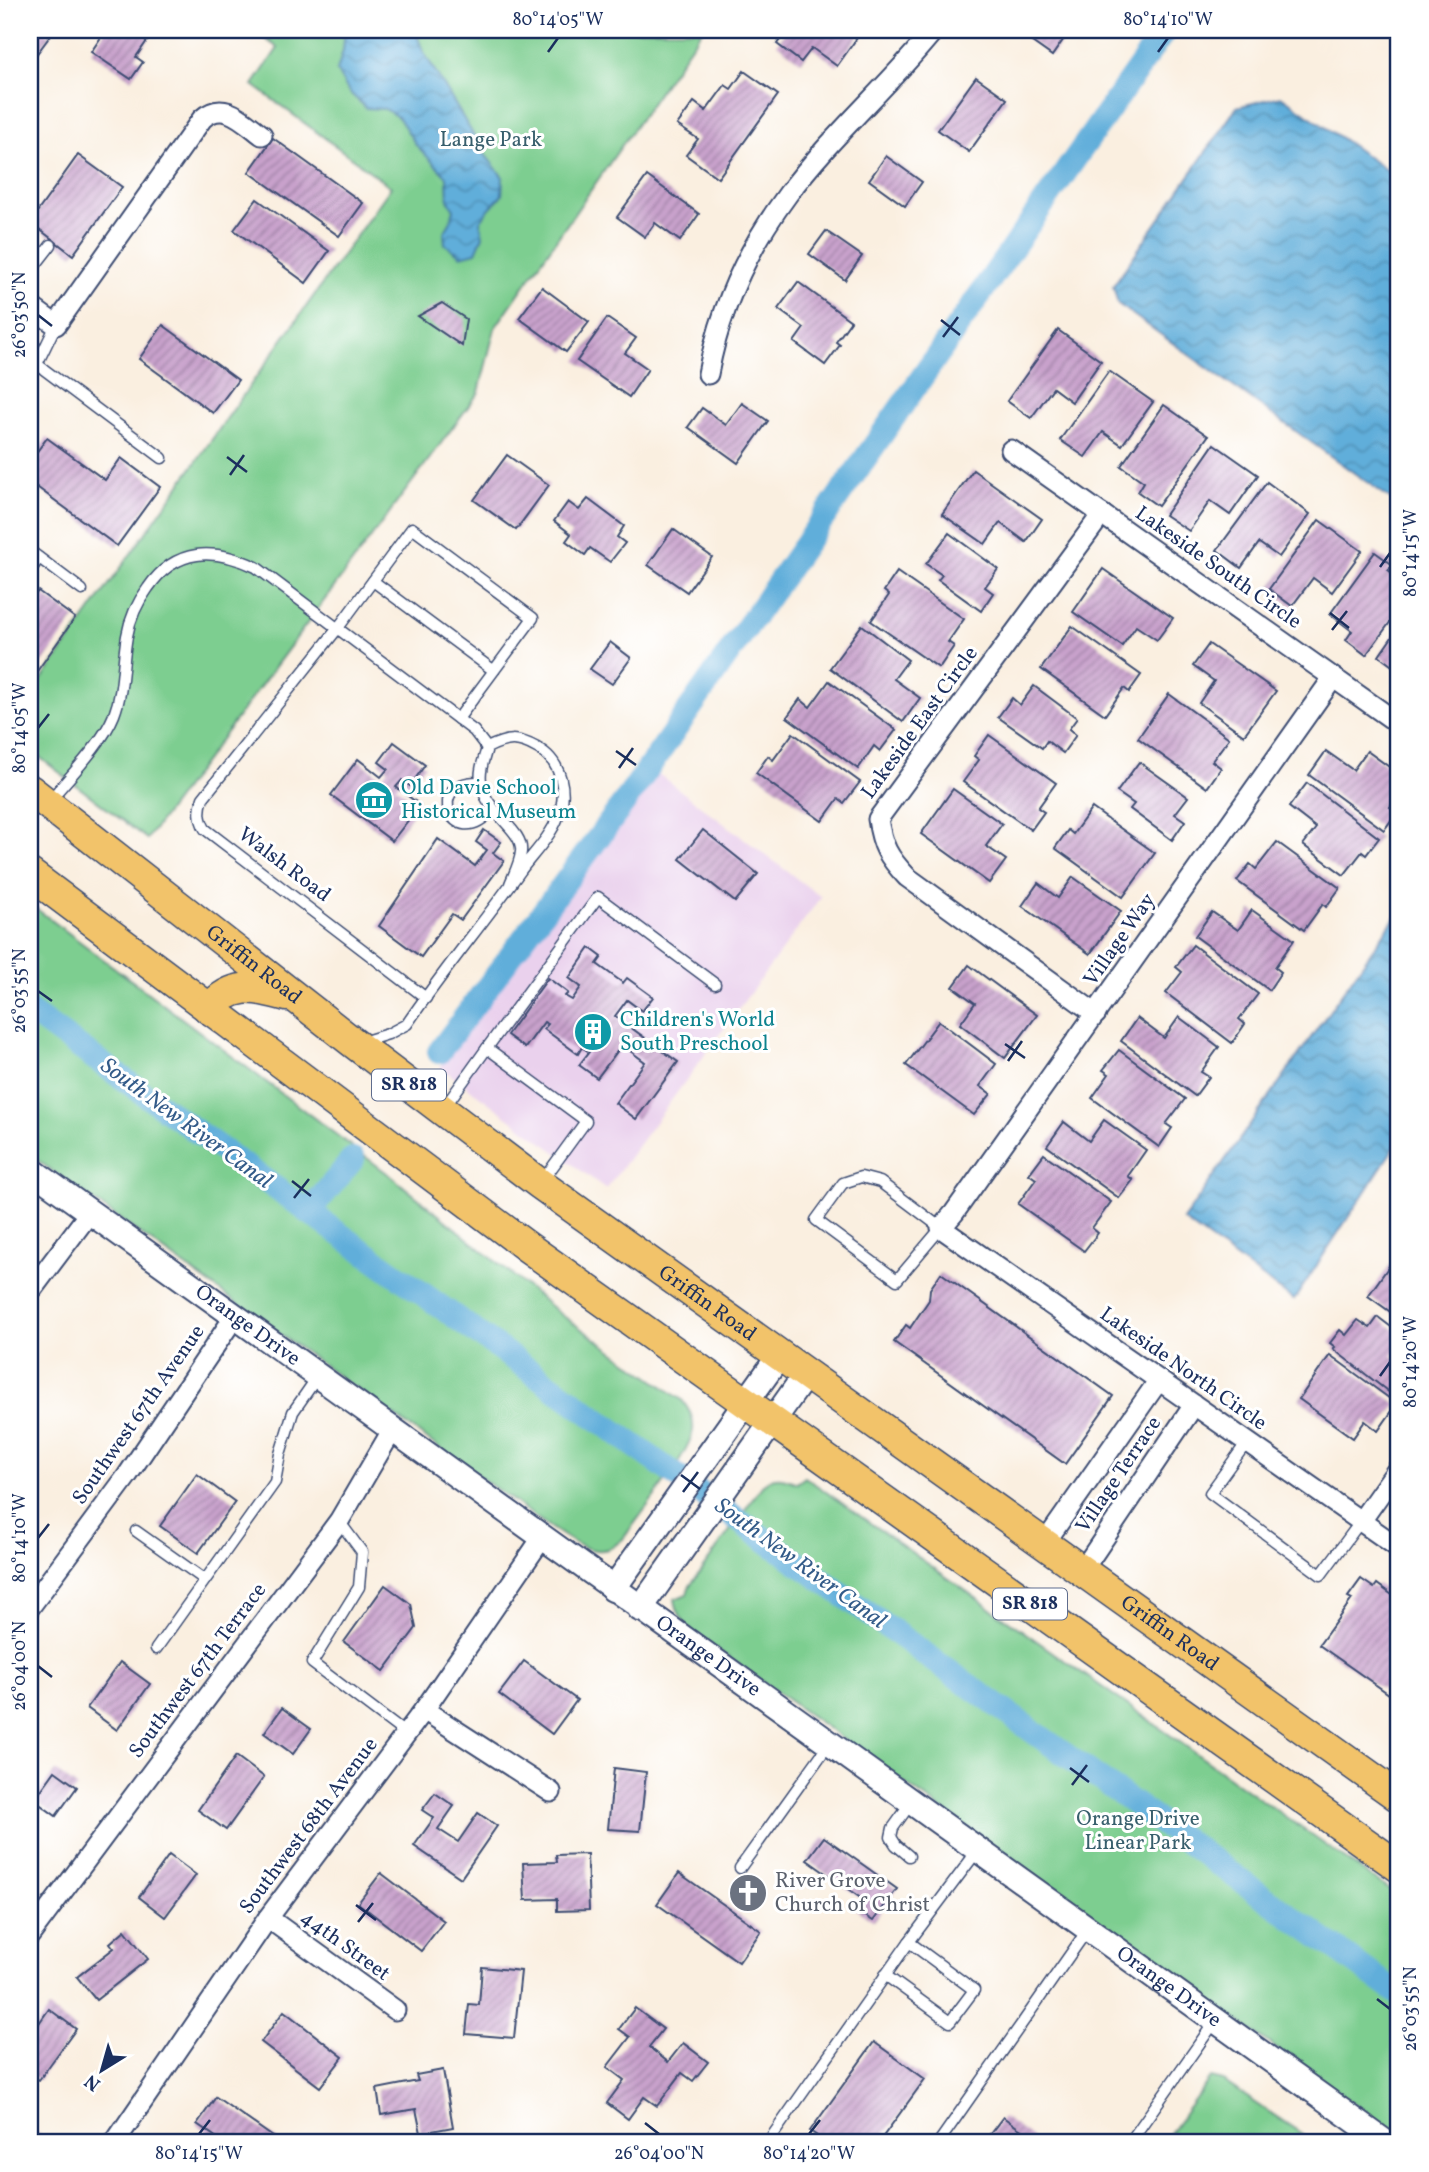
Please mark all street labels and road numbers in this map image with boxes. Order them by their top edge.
street label: Lakeside South Circle [1129,500,1307,636]
street label: Lakeside East Circle [855,641,985,805]
street label: Walsh Road [232,820,336,910]
street label: Village Way [1077,887,1163,992]
street label: Griffin Road [200,918,308,1012]
road number: SR 818 [372,1070,446,1100]
street label: Griffin Road [652,1258,762,1348]
street label: Orange Drive [189,1278,306,1373]
street label: Lakeside North Circle [1094,1300,1273,1438]
street label: Southwest 67th Avenue [66,1319,212,1511]
street label: Village Terrace [1069,1411,1169,1539]
street label: Southwest 67th Terrace [122,1577,274,1765]
road number: SR 818 [993,1588,1067,1620]
street label: Griffin Road [1115,1588,1225,1678]
street label: Orange Drive [650,1608,767,1704]
street label: Southwest 68th Avenue [233,1732,385,1920]
street label: 44th Street [294,1904,396,1988]
street label: Orange Drive [1110,1939,1227,2035]

